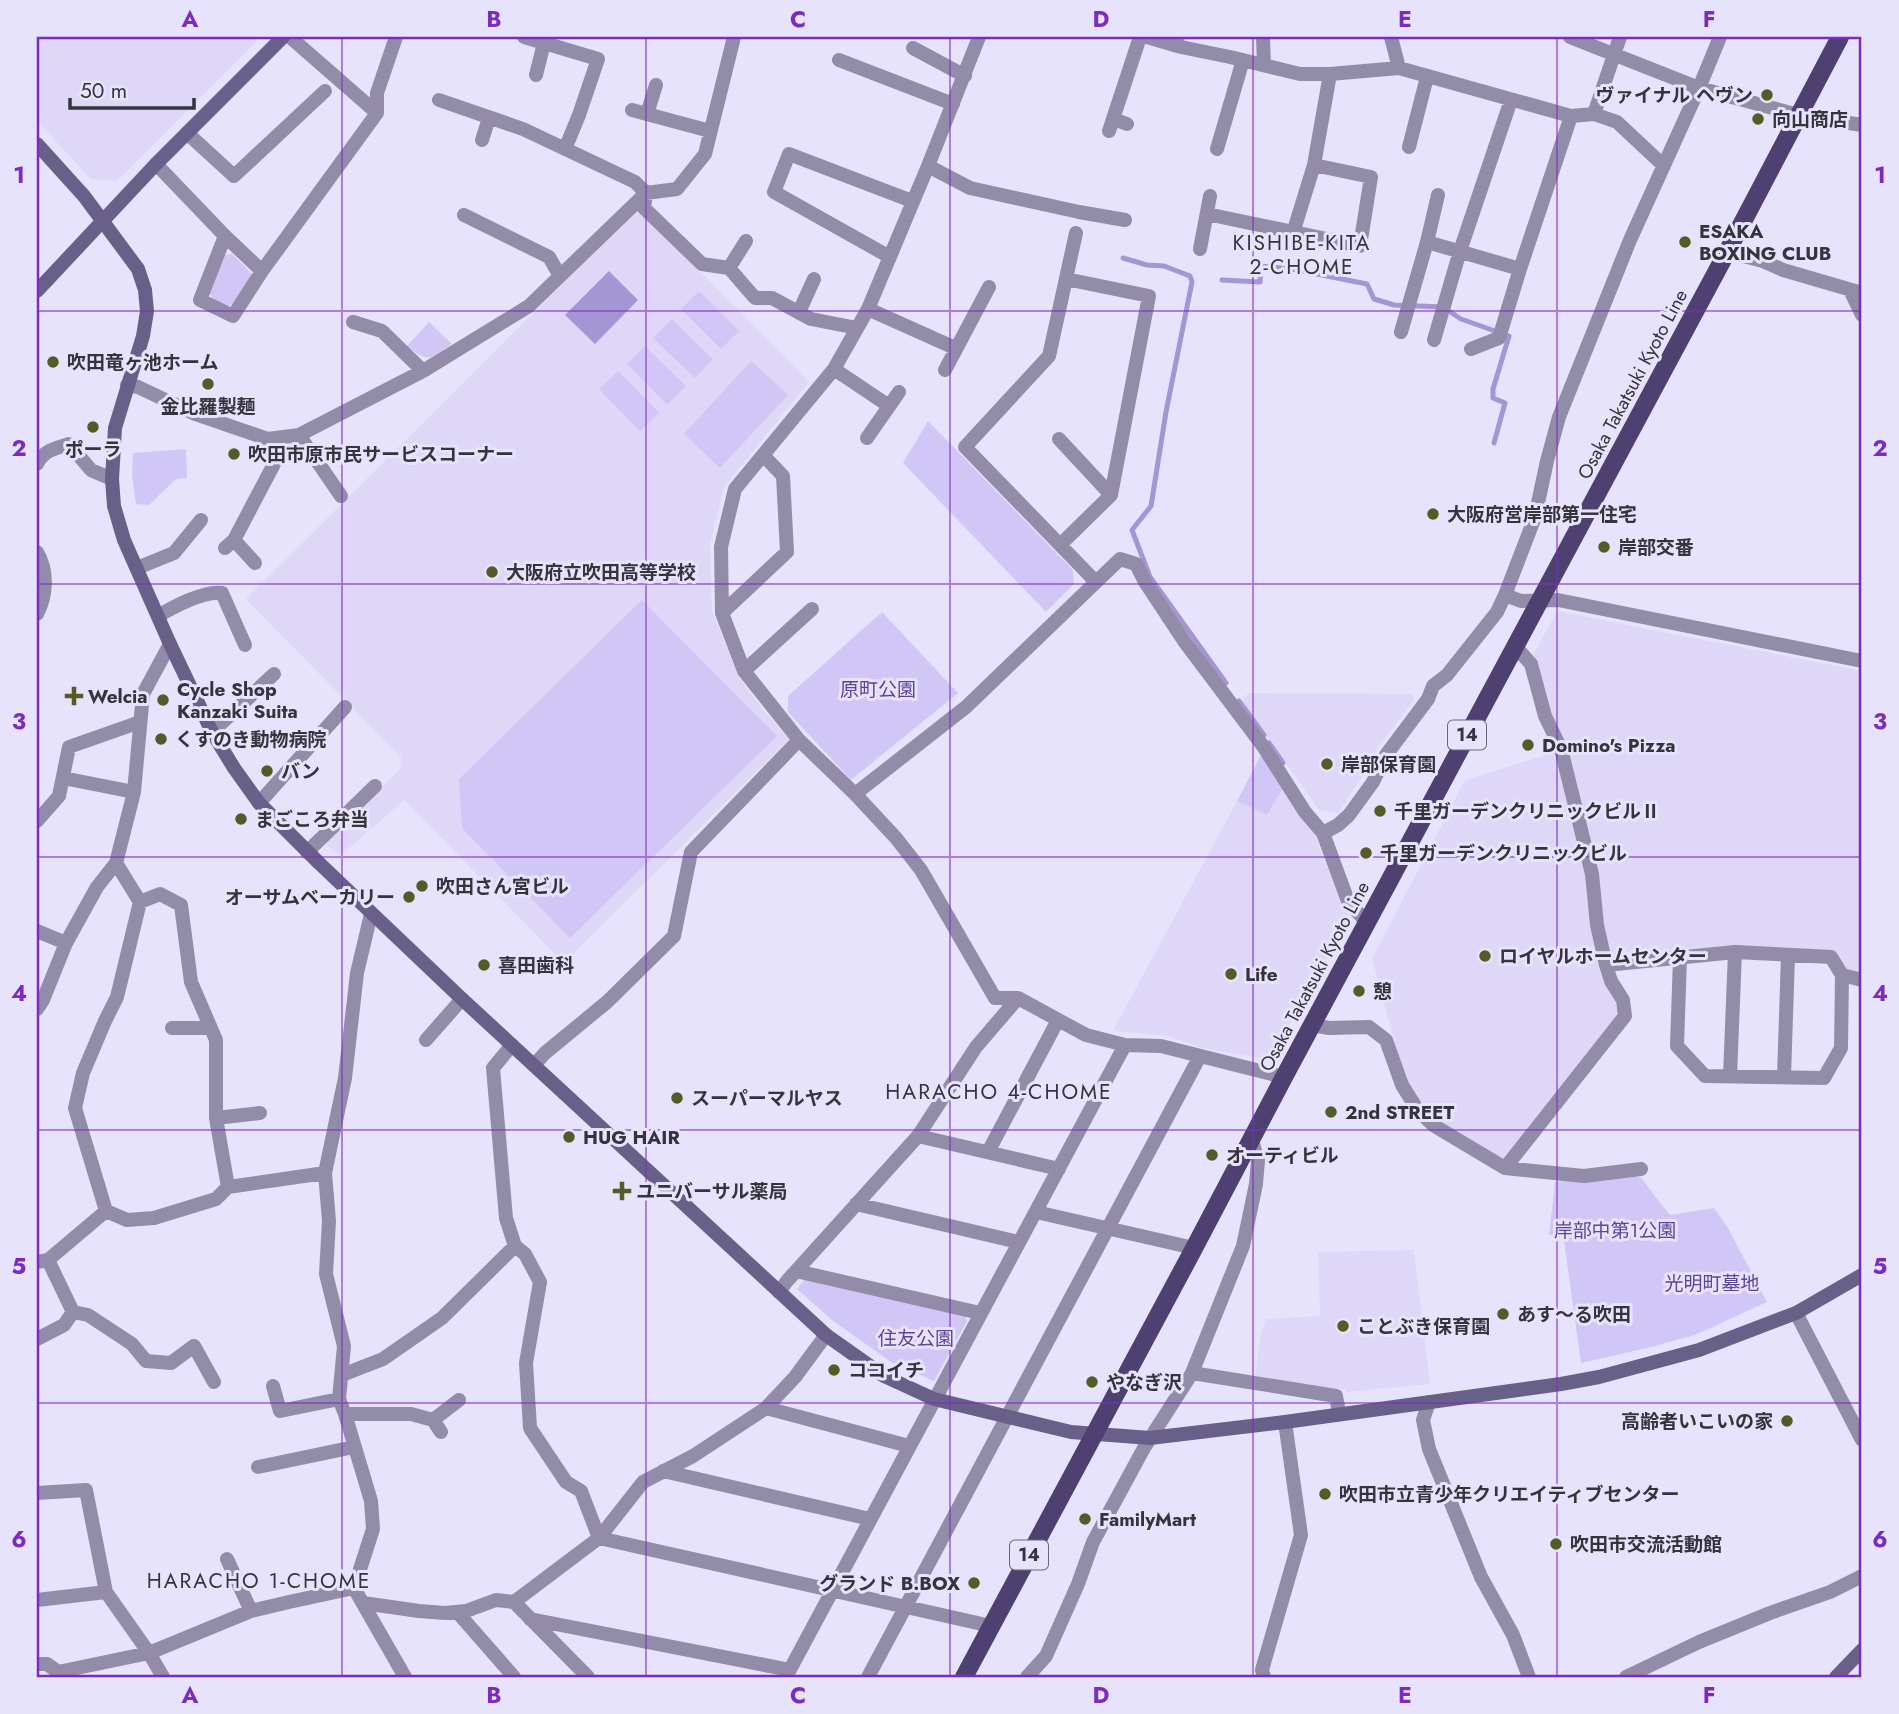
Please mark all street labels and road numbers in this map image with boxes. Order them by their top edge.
street label: Osaka Takatsuki Kyoto Line [1571,284,1694,484]
road number: 14 [1448,720,1486,750]
street label: Osaka Takatsuki Kyoto Line [1253,876,1376,1076]
road number: 14 [1010,1540,1048,1570]

